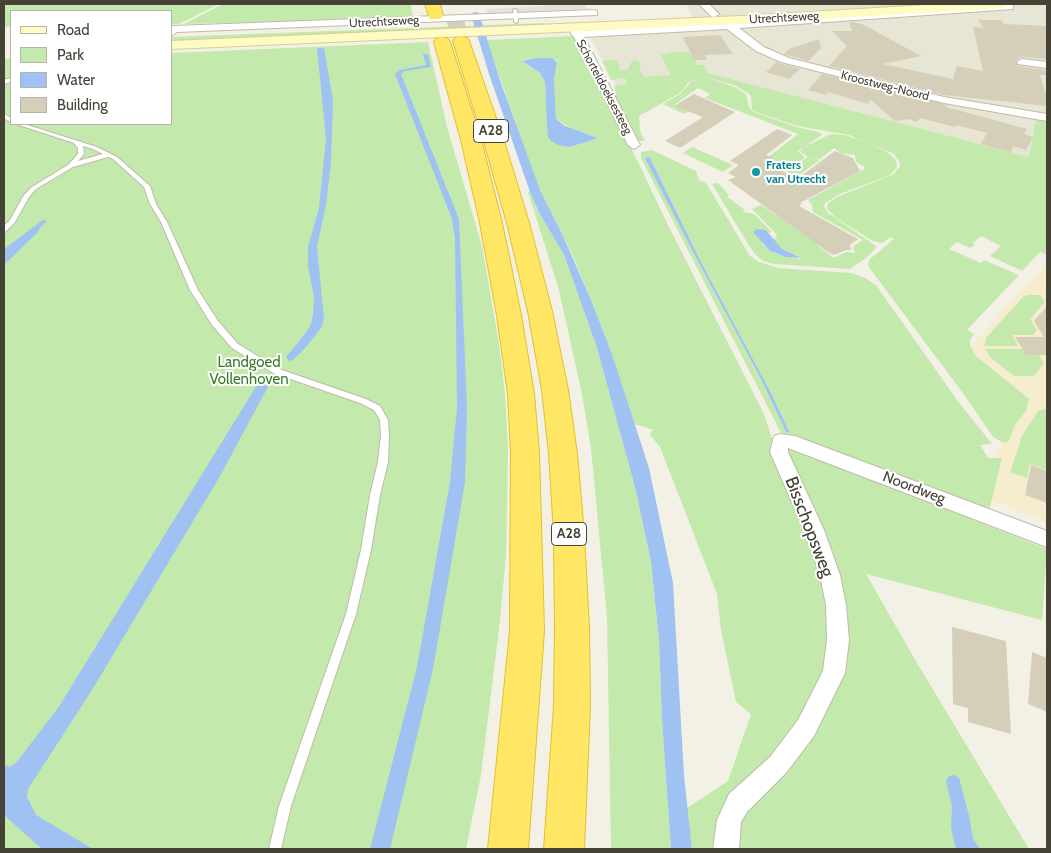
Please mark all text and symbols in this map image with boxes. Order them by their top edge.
street label: Utrechtseweg [749,9,819,27]
legend [10,10,172,125]
street label: Utrechtseweg [349,13,419,31]
text: Road [57,21,90,39]
street label: Schorteldoeksesteeg [573,37,635,137]
text: Park [57,46,84,64]
street label: Kroostweg-Noord [839,68,931,104]
text: Water [57,71,95,89]
text: Building [57,96,108,114]
road number: A28 [474,120,508,142]
place label: Fraters van Utrecht [766,158,826,186]
marker: Fraters van Utrecht [750,166,762,178]
park label: Landgoed Vollenhoven [209,354,289,389]
street label: Noordweg [880,468,948,508]
street label: Bisschopsweg [780,474,838,580]
road number: A28 [552,522,586,546]

